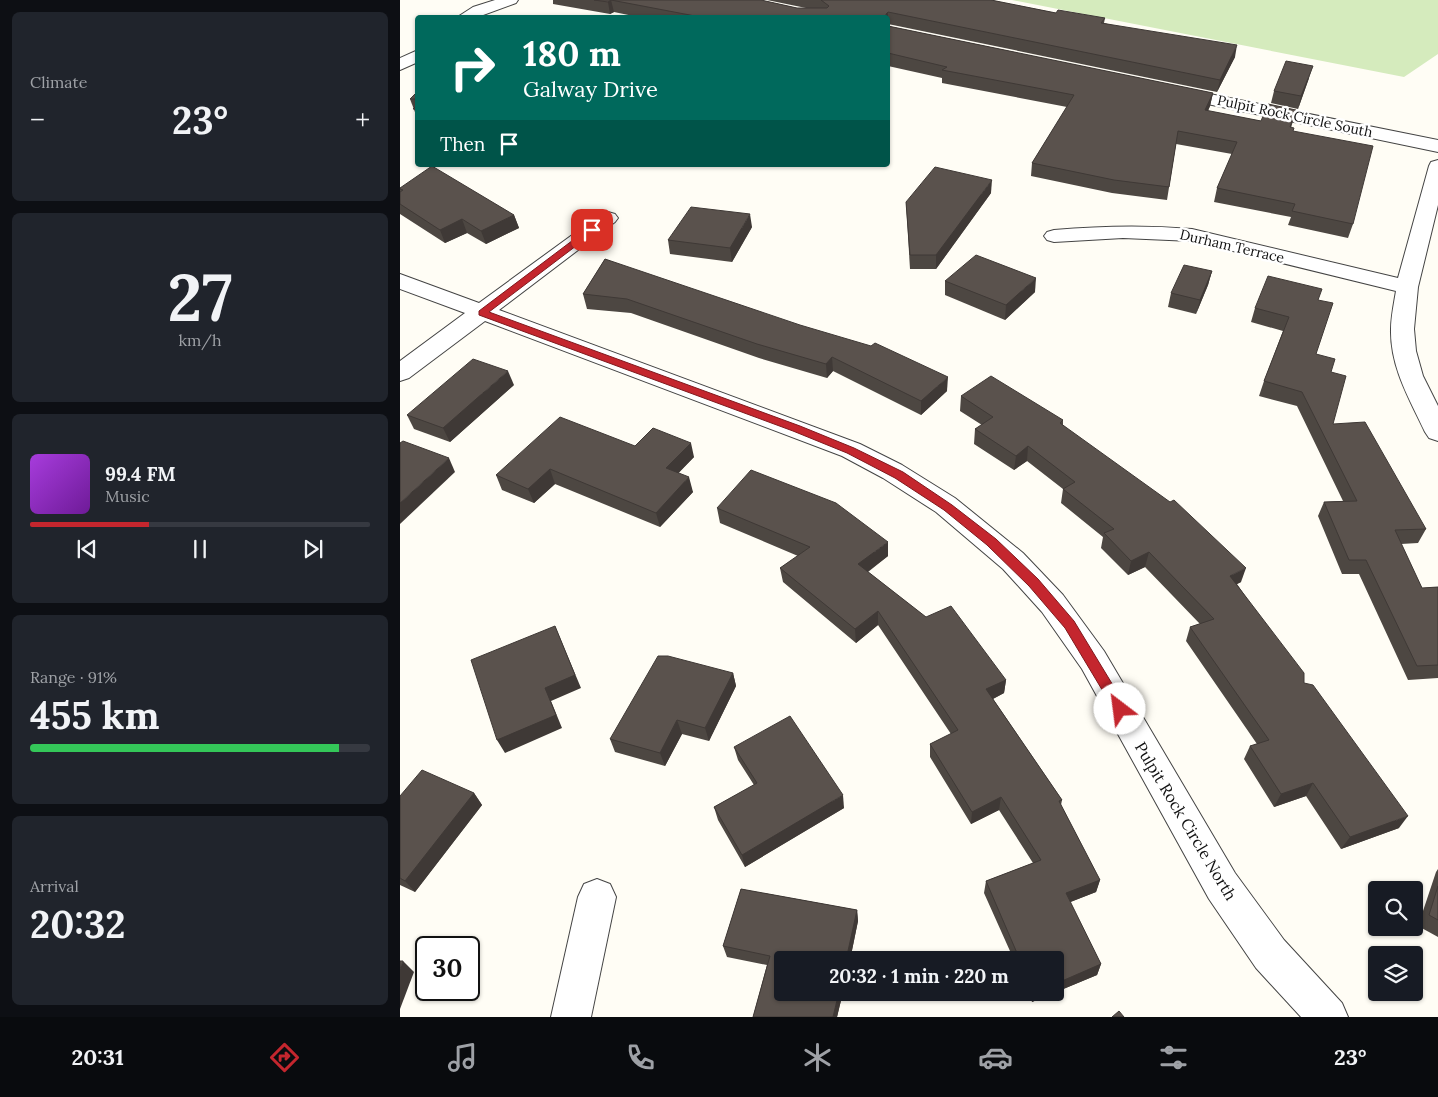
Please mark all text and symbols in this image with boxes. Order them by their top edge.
text: 180 m [523,31,621,76]
icon: right [440,35,505,100]
text: Climate [30,72,87,92]
text: Galway Drive [523,75,658,103]
street label: Pulpit Rock Circle South [1216,91,1374,141]
text: 23° [172,96,228,144]
text: − [30,102,45,138]
text: + [355,102,370,138]
icon: arrive [495,130,523,158]
text: Then [440,132,485,156]
pin [571,209,613,251]
icon: arrive [578,216,606,244]
street label: Durham Terrace [1178,225,1286,267]
text: 27 [167,256,233,339]
text: km/h [178,330,222,350]
text: 99.4 FM [105,462,176,486]
text: Music [105,486,150,506]
icon: previous [73,535,101,563]
icon: pause [186,535,214,563]
icon: next [299,535,327,563]
text: Range · 91% [30,667,117,687]
position arrow [1093,682,1145,734]
text: 455 km [30,691,159,739]
street label: Pulpit Rock Circle North [1131,738,1241,904]
text: Arrival [30,876,79,896]
map controls [1368,881,1423,1001]
button: search [1368,881,1423,936]
text: 20:32 [30,900,125,948]
speed limit sign: 30 [415,936,480,1001]
button: layers [1368,946,1423,1001]
text: 20:32 · 1 min · 220 m [829,964,1009,988]
icon: directions [267,1040,302,1075]
icon: music [445,1040,480,1075]
icon: phone [623,1040,658,1075]
icon: climate [800,1040,835,1075]
icon: car [978,1040,1013,1075]
icon: filters [1156,1040,1191,1075]
text: 20:31 [71,1043,124,1071]
text: 23° [1334,1043,1367,1071]

